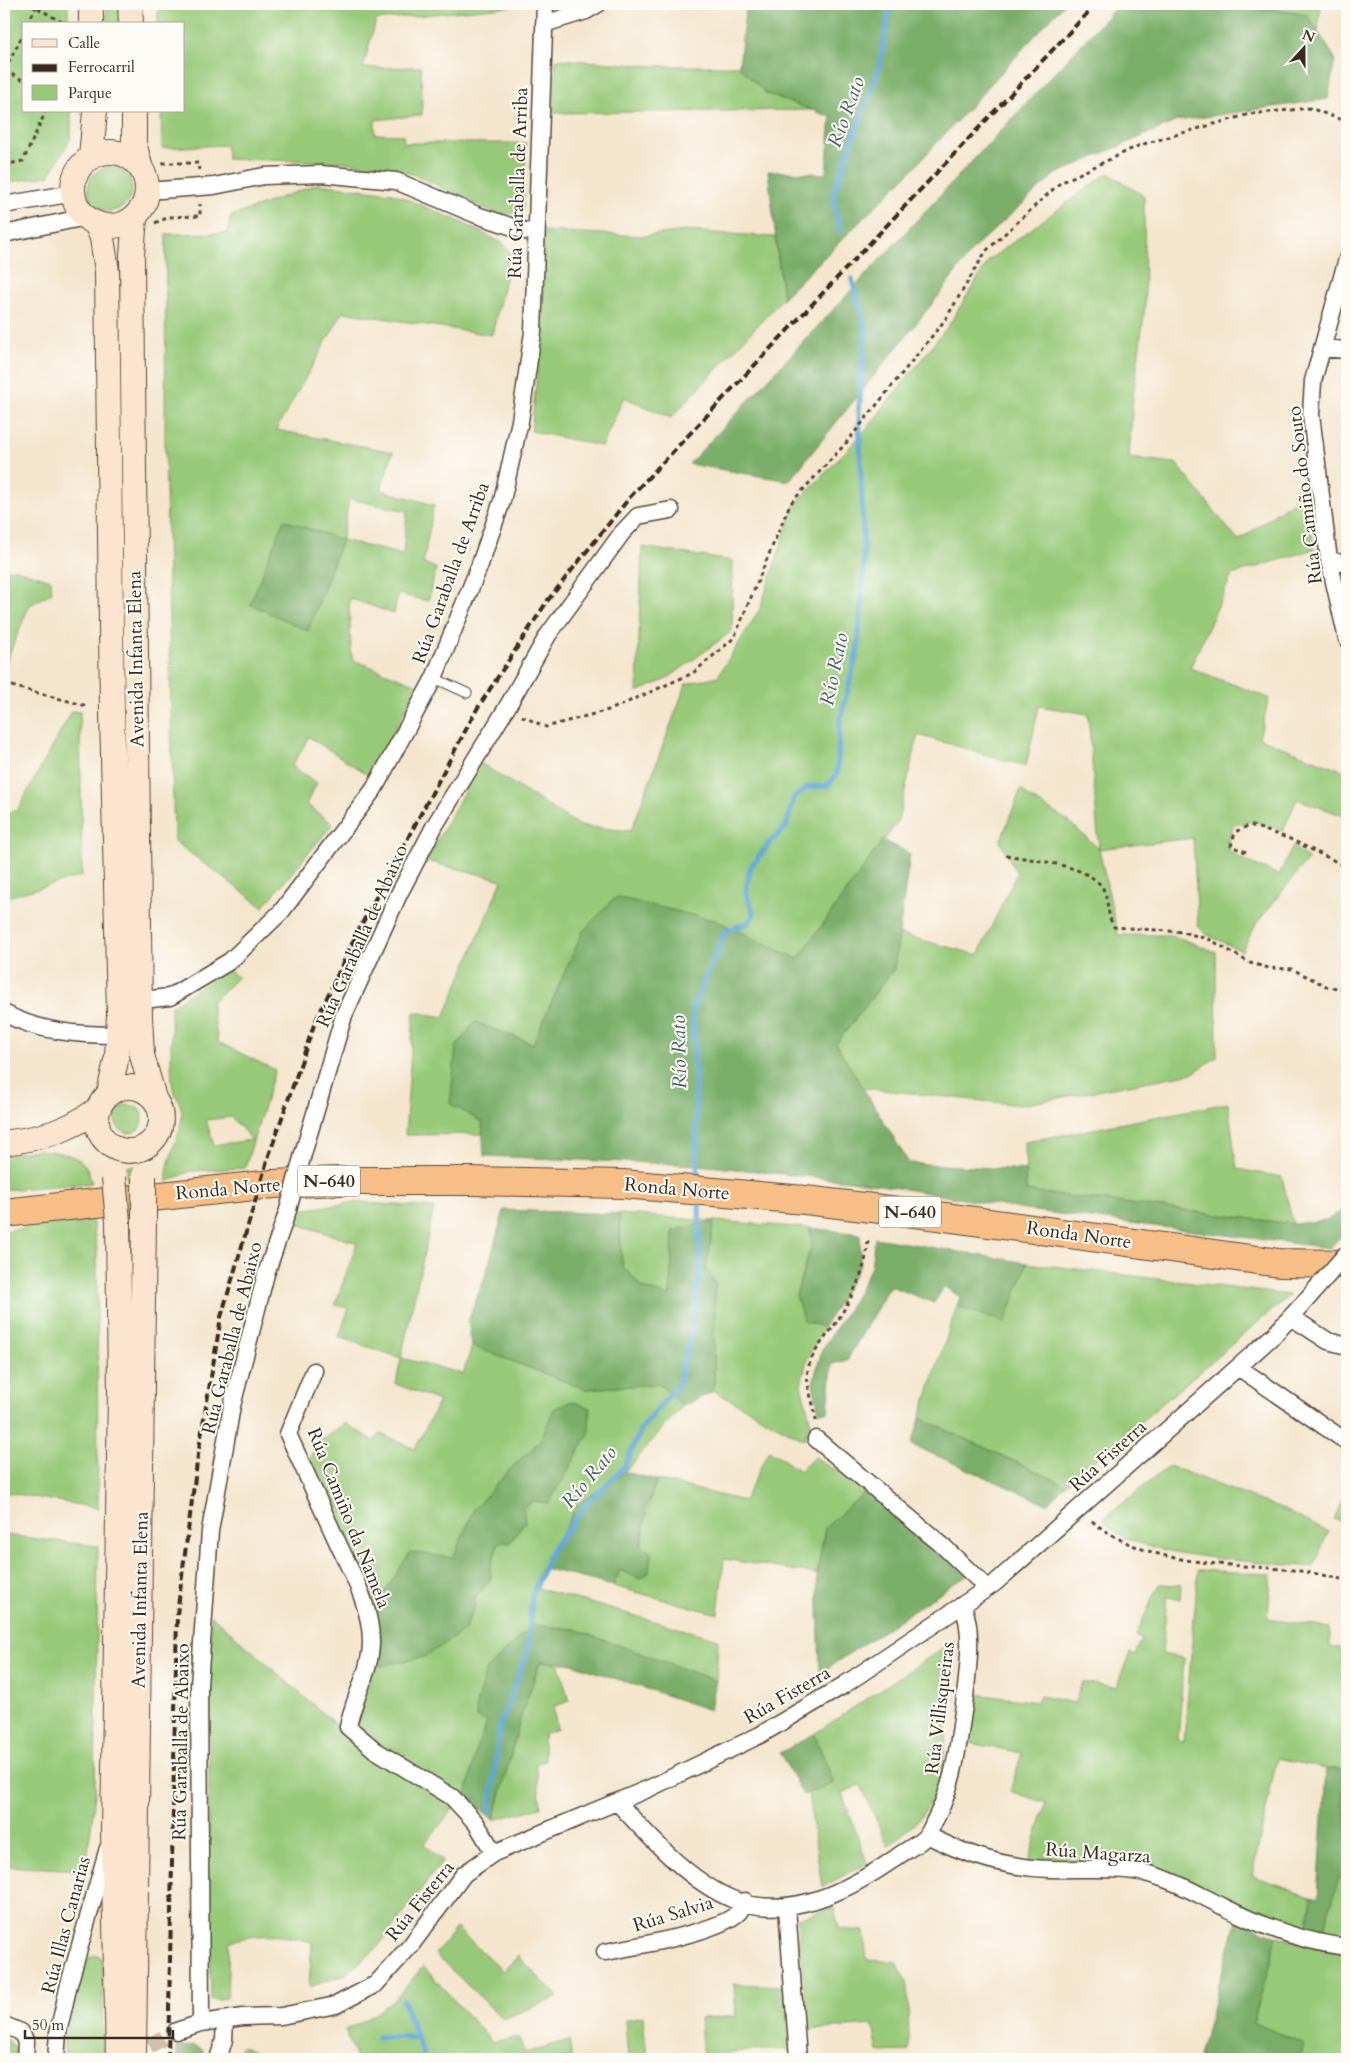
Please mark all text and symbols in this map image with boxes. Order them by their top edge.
legend [22,22,185,112]
north arrow [1278,22,1328,72]
text: N [1299,25,1318,47]
text: Calle [68,33,101,53]
text: Ferrocarril [68,57,135,77]
water label: Río Rato [821,73,871,151]
text: Parque [68,83,112,103]
street label: Rúa Garaballa de Arriba [502,87,534,279]
street label: Rúa Camiño do Souto [1281,404,1329,586]
street label: Rúa Garaballa de Arriba [406,479,496,667]
street label: Avenida Infanta Elena [121,570,151,748]
water label: Río Rato [813,630,855,708]
street label: Rúa Garaballa de Abaixo [310,841,414,1031]
water label: Río Rato [665,1015,693,1089]
road number: N-640 [298,1166,360,1196]
street label: Ronda Norte [174,1171,282,1207]
street label: Ronda Norte [623,1171,731,1207]
road number: N-640 [879,1196,941,1228]
street label: Ronda Norte [1025,1215,1133,1255]
street label: Rúa Garaballa de Abaixo [195,1239,269,1437]
street label: Rúa Fisterra [1064,1414,1152,1498]
street label: Rúa Camiño da Namela [301,1424,397,1612]
water label: Río Rato [555,1440,623,1514]
street label: Avenida Infanta Elena [125,1511,155,1689]
street label: Rúa Villisqueiras [919,1640,961,1776]
street label: Rúa Garaballa de Abaixo [166,1643,196,1841]
street label: Rúa Fisterra [739,1660,835,1730]
street label: Rúa Magarza [1044,1836,1152,1870]
street label: Rúa Illas Canarias [35,1853,97,1997]
street label: Rúa Fisterra [380,1855,460,1947]
street label: Rúa Salvia [630,1889,716,1939]
scale bar [25,2008,172,2040]
text: 50 m [32,2015,64,2035]

